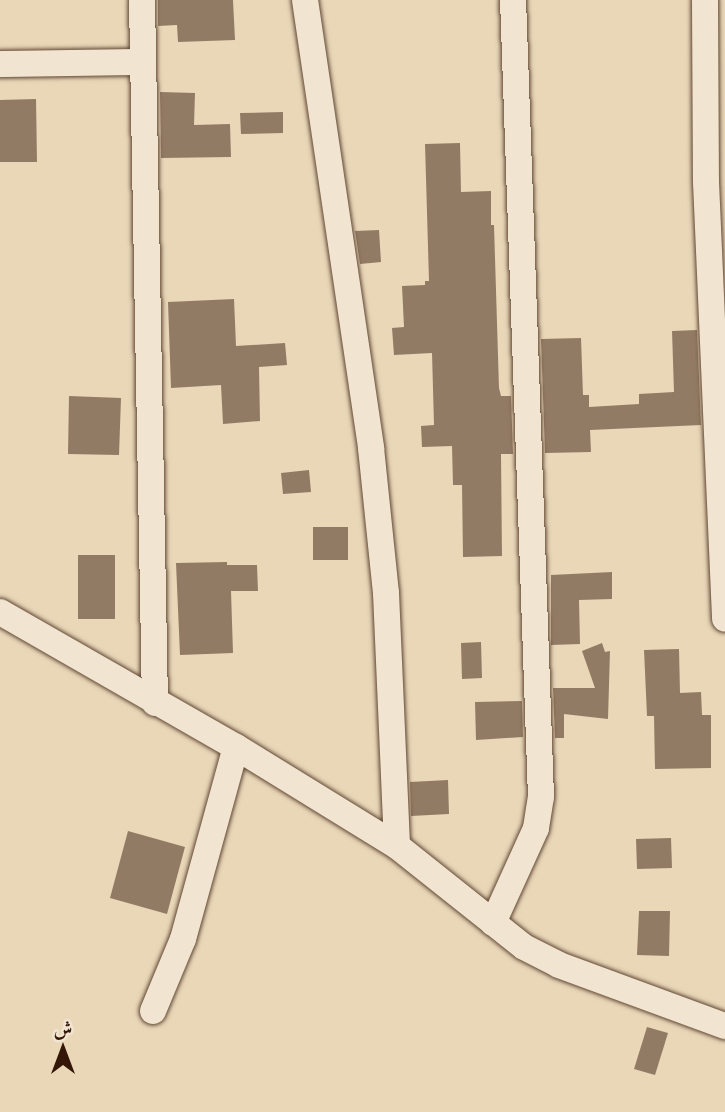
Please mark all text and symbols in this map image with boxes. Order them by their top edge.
north arrow [28,1014,98,1084]
text: ش [54,1014,72,1042]

